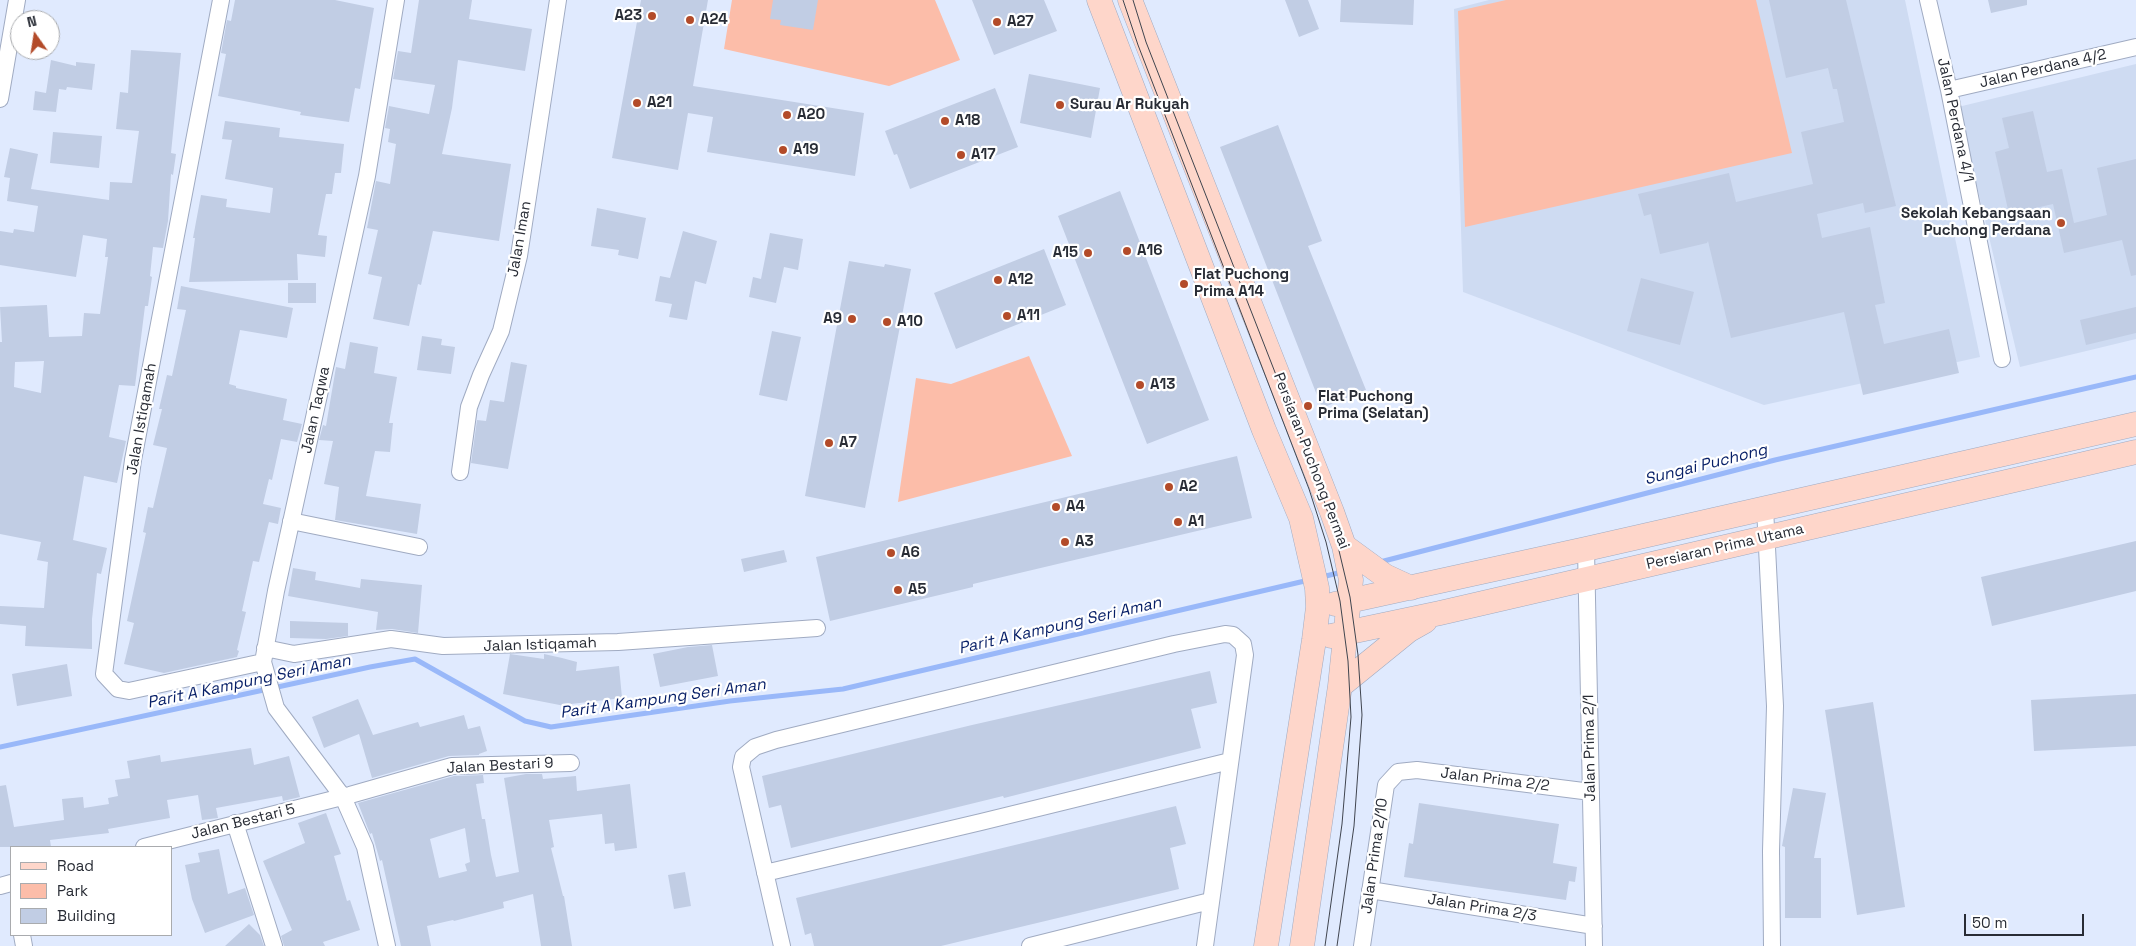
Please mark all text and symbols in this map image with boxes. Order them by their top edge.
place label: A23 [614,7,642,25]
north arrow [10,10,60,60]
marker: A23 [646,10,658,22]
place label: A24 [700,11,728,29]
text: N [25,12,38,31]
place label: A27 [1007,13,1034,31]
marker: A24 [684,14,696,26]
marker: A27 [991,16,1003,28]
street label: Jalan Perdana 4/2 [1978,46,2108,92]
street label: Jalan Perdana 4/1 [1933,56,1977,184]
place label: A21 [647,94,672,112]
place label: Surau Ar Rukyah [1070,96,1189,114]
marker: A21 [631,97,643,109]
marker: Surau Ar Rukyah [1054,99,1066,111]
place label: A20 [797,106,825,124]
marker: A20 [781,109,793,121]
place label: A18 [955,112,980,130]
marker: A18 [939,115,951,127]
place label: A19 [793,141,819,159]
marker: A19 [777,144,789,156]
place label: A17 [971,146,996,164]
marker: A17 [955,149,967,161]
street label: Jalan Iman [504,200,536,278]
place label: Sekolah Kebangsaan Puchong Perdana [1901,205,2051,240]
marker: Sekolah Kebangsaan Puchong Perdana [2055,217,2067,229]
place label: A16 [1137,242,1163,260]
place label: A15 [1053,244,1078,262]
marker: A16 [1121,245,1133,257]
marker: A15 [1082,247,1094,259]
place label: Flat Puchong Prima A14 [1194,266,1289,301]
place label: A12 [1008,271,1033,289]
marker: A12 [992,274,1004,286]
marker: Flat Puchong Prima A14 [1178,278,1190,290]
place label: A11 [1017,307,1040,325]
place label: A9 [823,310,842,328]
marker: A11 [1001,310,1013,322]
marker: A9 [846,313,858,325]
place label: A10 [897,313,923,331]
marker: A10 [881,316,893,328]
street label: Jalan Istiqamah [123,362,161,476]
street label: Jalan Taqwa [298,365,334,455]
street label: Persiaran Puchong Permai [1269,370,1353,552]
place label: A13 [1150,376,1175,394]
marker: A13 [1134,379,1146,391]
place label: Flat Puchong Prima (Selatan) [1318,388,1429,423]
marker: Flat Puchong Prima (Selatan) [1302,400,1314,412]
place label: A7 [839,434,857,452]
marker: A7 [823,437,835,449]
water label: Sungai Puchong [1643,440,1769,490]
place label: A2 [1179,478,1197,496]
marker: A2 [1163,481,1175,493]
place label: A4 [1066,498,1085,516]
marker: A4 [1050,501,1062,513]
place label: A1 [1188,513,1204,531]
marker: A1 [1172,516,1184,528]
street label: Persiaran Prima Utama [1644,520,1806,574]
place label: A3 [1075,533,1094,551]
marker: A3 [1059,536,1071,548]
place label: A6 [901,544,920,562]
marker: A6 [885,547,897,559]
place label: A5 [908,581,927,599]
marker: A5 [892,584,904,596]
water label: Parit A Kampung Seri Aman [957,593,1163,659]
street label: Jalan Istiqamah [483,634,597,656]
water label: Parit A Kampung Seri Aman [146,651,352,713]
water label: Parit A Kampung Seri Aman [559,675,767,723]
street label: Jalan Prima 2/1 [1580,694,1600,802]
street label: Jalan Bestari 9 [446,754,554,778]
street label: Jalan Prima 2/2 [1439,764,1551,796]
street label: Jalan Prima 2/10 [1358,797,1392,915]
street label: Jalan Bestari 5 [189,800,297,844]
legend [10,846,172,936]
text: Road [57,856,94,875]
text: Park [57,881,88,900]
street label: Jalan Prima 2/3 [1426,891,1538,925]
scale bar [1966,904,2086,936]
text: Building [57,906,116,925]
text: 50 m [1972,913,2007,932]

